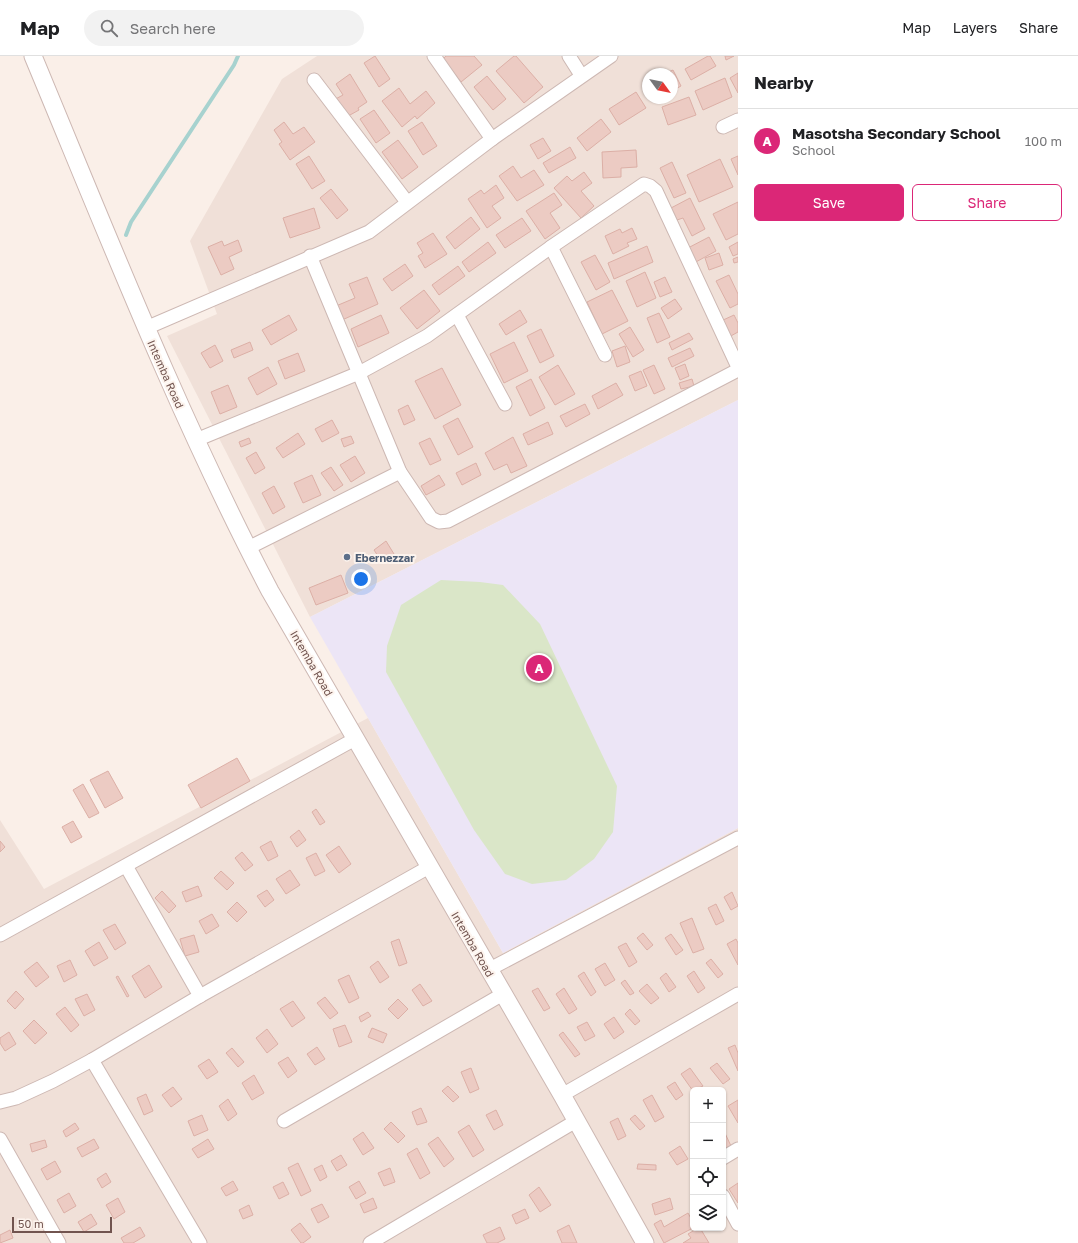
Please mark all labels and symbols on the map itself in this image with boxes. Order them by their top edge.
north arrow [642,68,678,104]
street label: Intemba Road [145,338,187,410]
place label: Ebernezzar [355,551,415,564]
marker: Ebernezzar [342,552,352,562]
your location [351,569,371,589]
street label: Intemba Road [288,628,336,698]
pin: A [526,653,552,683]
street label: Intemba Road [449,909,497,979]
scale bar [12,1215,112,1234]

